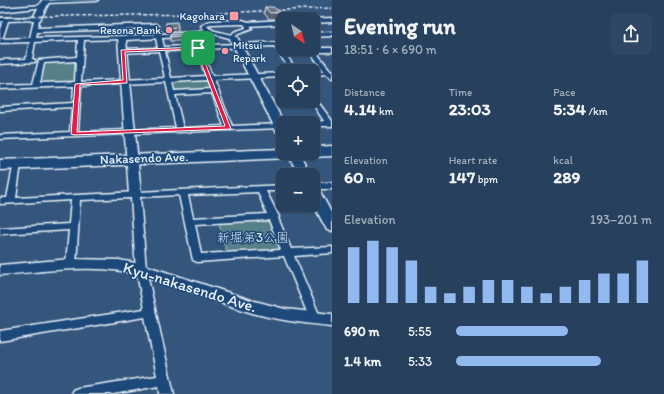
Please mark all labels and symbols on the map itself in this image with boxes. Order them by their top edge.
place label: Kagohara [180,10,225,23]
marker: Kagohara [228,10,240,22]
north arrow [276,12,320,56]
place label: Resona Bank [100,24,161,37]
marker: Resona Bank [164,25,174,35]
pin [181,31,215,65]
place label: Mitsui Repark [233,39,266,65]
marker: Mitsui Repark [220,46,230,56]
street label: Nakasendo Ave. [99,149,189,167]
park label: 新堀第3公園 [217,230,289,245]
street label: Kyu-nakasendo Ave. [121,258,259,316]

